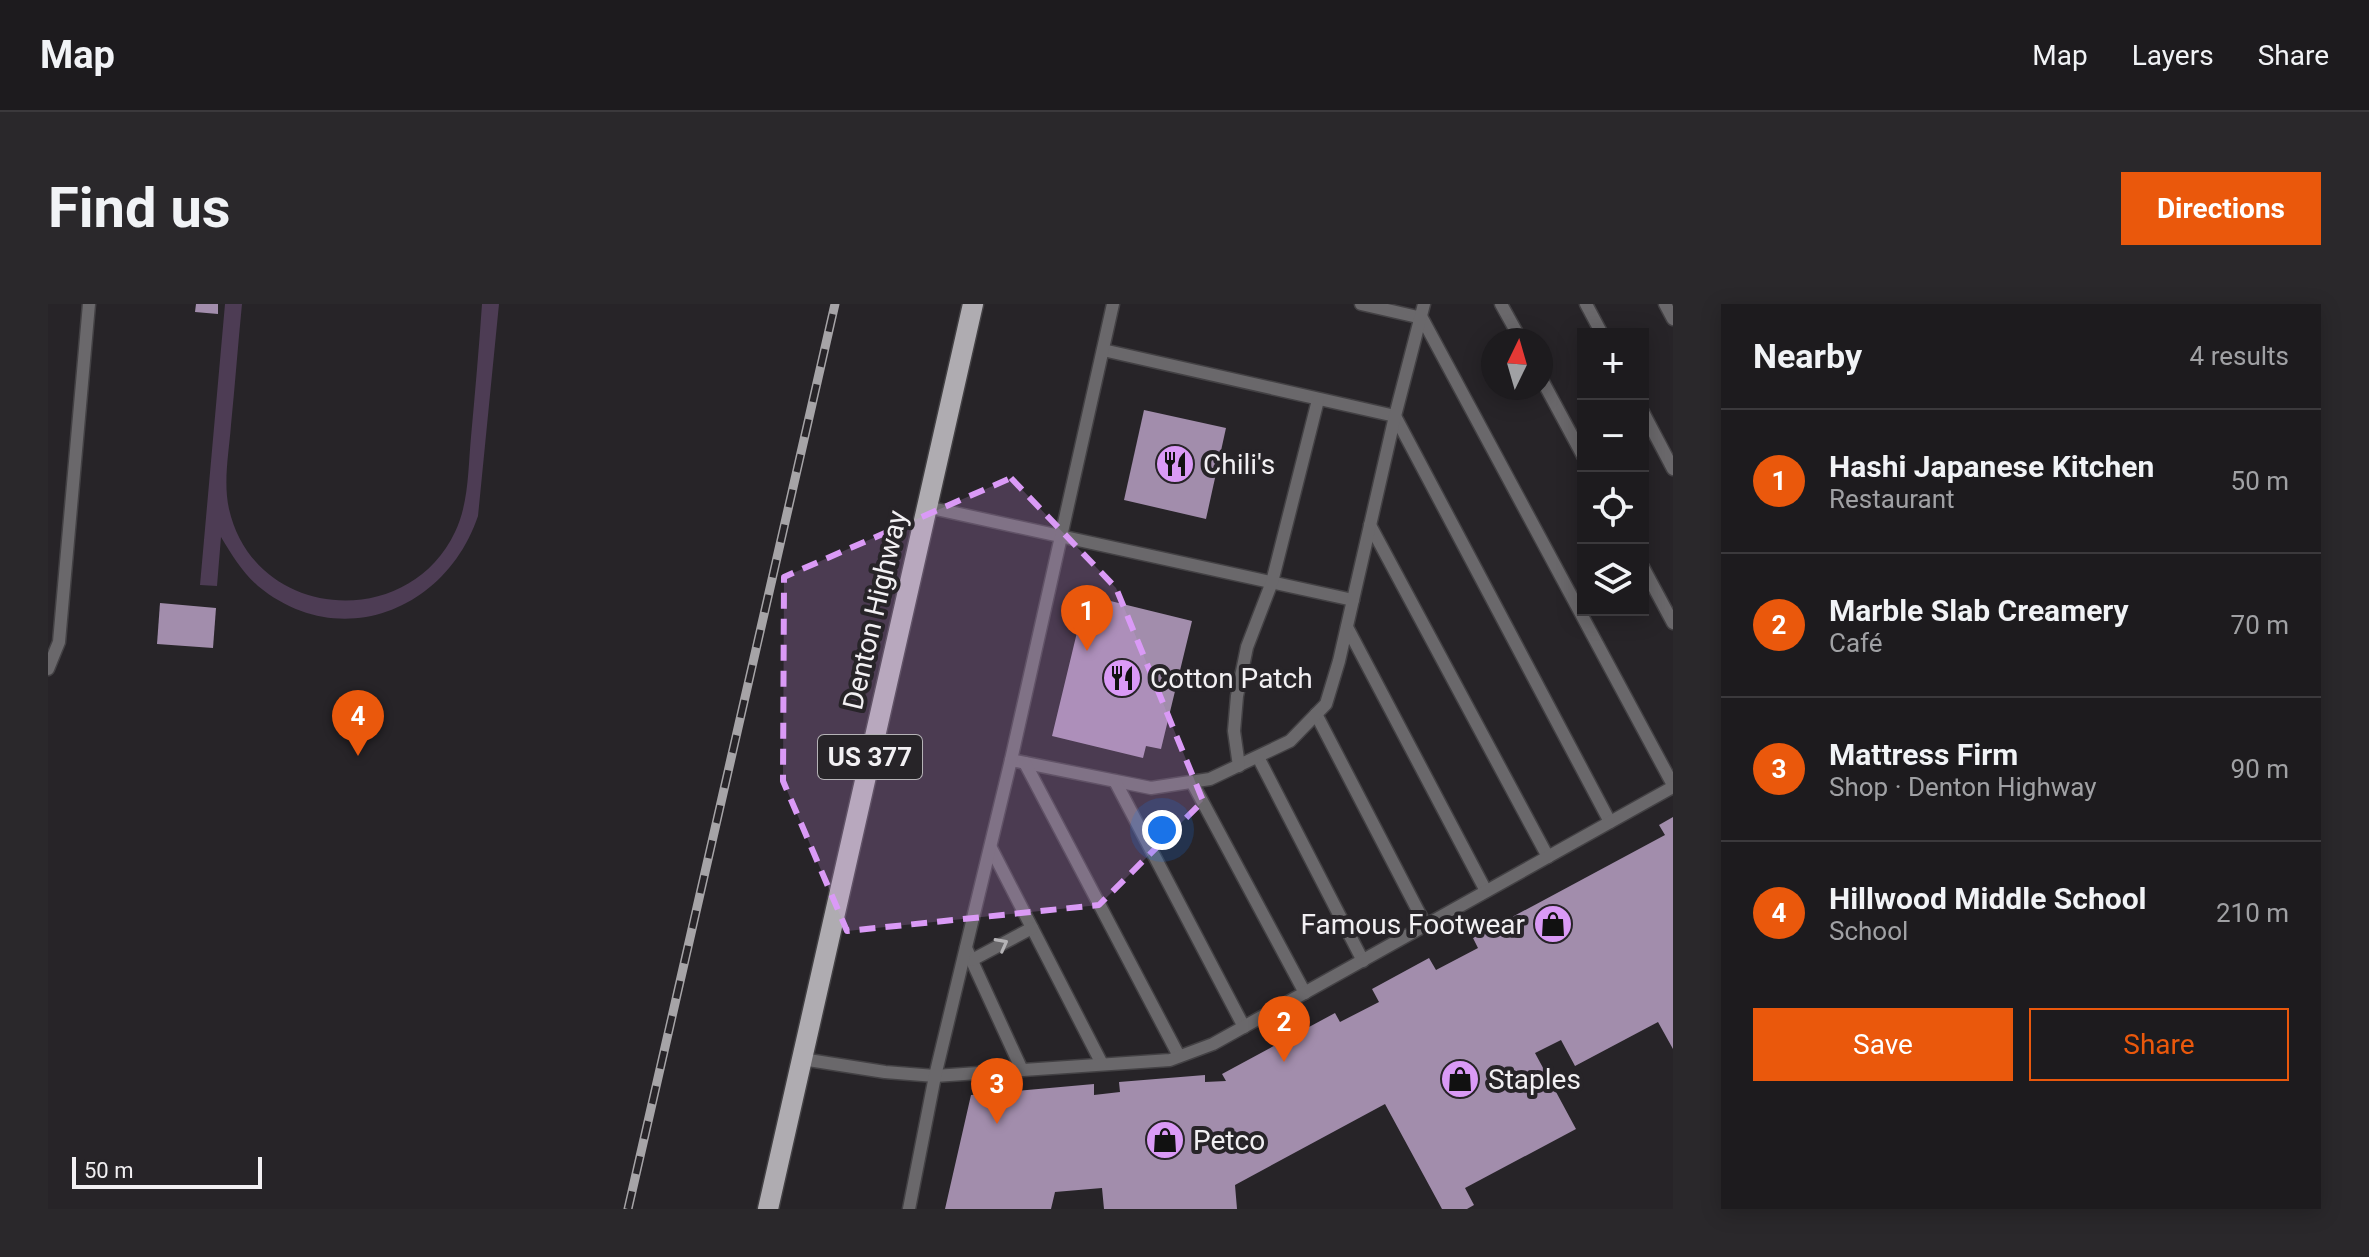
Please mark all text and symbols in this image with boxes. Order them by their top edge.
text: Map [40,33,115,77]
text: Map [2032,39,2088,72]
text: Layers [2132,39,2214,72]
text: Share [2258,39,2329,72]
button: Directions [2121,172,2321,245]
text: Find us [48,175,231,241]
north arrow [1481,328,1553,400]
map controls [1577,328,1649,616]
button: + [1577,328,1649,400]
text: Nearby [1753,336,1862,376]
text: 4 results [2190,341,2289,371]
button: − [1577,400,1649,472]
restaurant icon: Chili's [1154,443,1196,485]
place label: Chili's [1203,448,1275,481]
text: Hashi Japanese Kitchen [1829,449,2154,484]
text: 1 [1772,466,1786,496]
text: 50 m [2231,466,2289,496]
button: locate [1577,472,1649,544]
text: Restaurant [1829,484,1955,514]
street label: Denton Highway [836,507,914,713]
button: layers [1577,544,1649,616]
pin: 1 [1061,585,1113,651]
text: Marble Slab Creamery [1829,593,2129,628]
text: 2 [1772,610,1786,640]
text: 70 m [2231,610,2289,640]
text: Café [1829,628,1883,658]
restaurant icon: Cotton Patch [1101,657,1143,699]
place label: Cotton Patch [1150,662,1313,695]
pin: 4 [332,690,384,756]
road number: US 377 [818,735,922,779]
text: Mattress Firm [1829,737,2018,772]
text: 3 [1772,754,1786,784]
text: 90 m [2231,754,2289,784]
text: Shop · Denton Highway [1829,772,2097,802]
your location [1142,810,1182,850]
text: Hillwood Middle School [1829,881,2147,916]
text: 4 [1772,898,1786,928]
text: 210 m [2216,898,2289,928]
shop icon: Famous Footwear [1532,903,1574,945]
place label: Famous Footwear [1301,908,1526,941]
text: School [1829,916,1908,946]
one-way arrow [994,939,1008,954]
pin: 2 [1258,996,1310,1062]
button: Save [1753,1008,2013,1081]
button: Share [2029,1008,2289,1081]
pin: 3 [971,1058,1023,1124]
shop icon: Staples [1439,1058,1481,1100]
place label: Staples [1488,1063,1581,1096]
shop icon: Petco [1144,1119,1186,1161]
place label: Petco [1193,1124,1265,1157]
scale bar [72,1153,262,1189]
text: 50 m [84,1158,133,1183]

